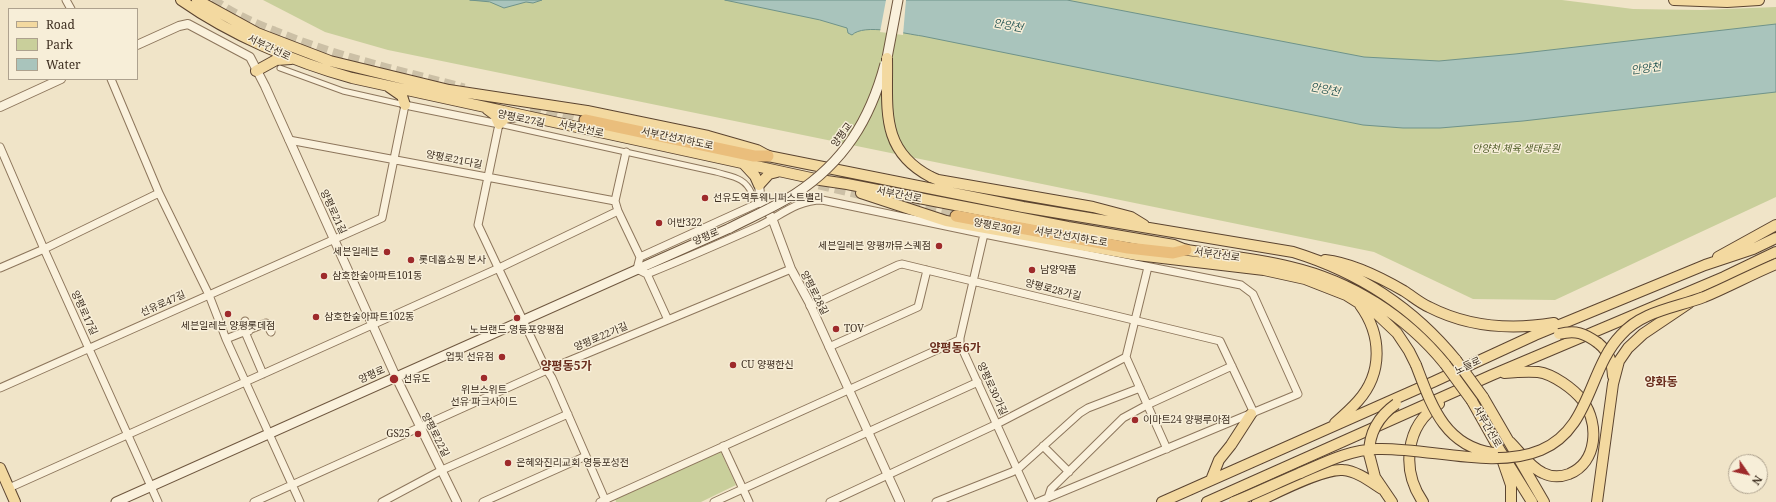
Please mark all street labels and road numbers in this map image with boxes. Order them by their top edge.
street label: 서부간선로 [246,33,292,63]
street label: 양평로27길 [496,108,546,130]
street label: 서부간선로 [557,118,605,140]
street label: 양평교 [829,120,855,150]
street label: 서부간선지하도로 [640,125,714,153]
street label: 양평로21다길 [425,149,483,171]
street label: 서부간선로 [875,185,923,205]
street label: 양평로21길 [317,188,349,236]
street label: 양평로30길 [972,217,1022,237]
street label: 서부간선지하도로 [1034,225,1108,249]
street label: 양평로 [691,226,721,248]
street label: 서부간선로 [1193,246,1241,264]
street label: 양평로28길 [798,269,830,317]
street label: 양평로28가길 [1024,277,1082,303]
street label: 양평로17길 [68,289,100,337]
street label: 선유로47길 [139,289,187,319]
street label: 양평로22가길 [572,320,630,354]
street label: 노들로 [1453,355,1483,377]
street label: 양평로30가길 [974,361,1010,417]
street label: 양평로 [357,364,387,386]
street label: 서부간선로 [1470,404,1504,450]
street label: 양평로22길 [419,411,451,459]

